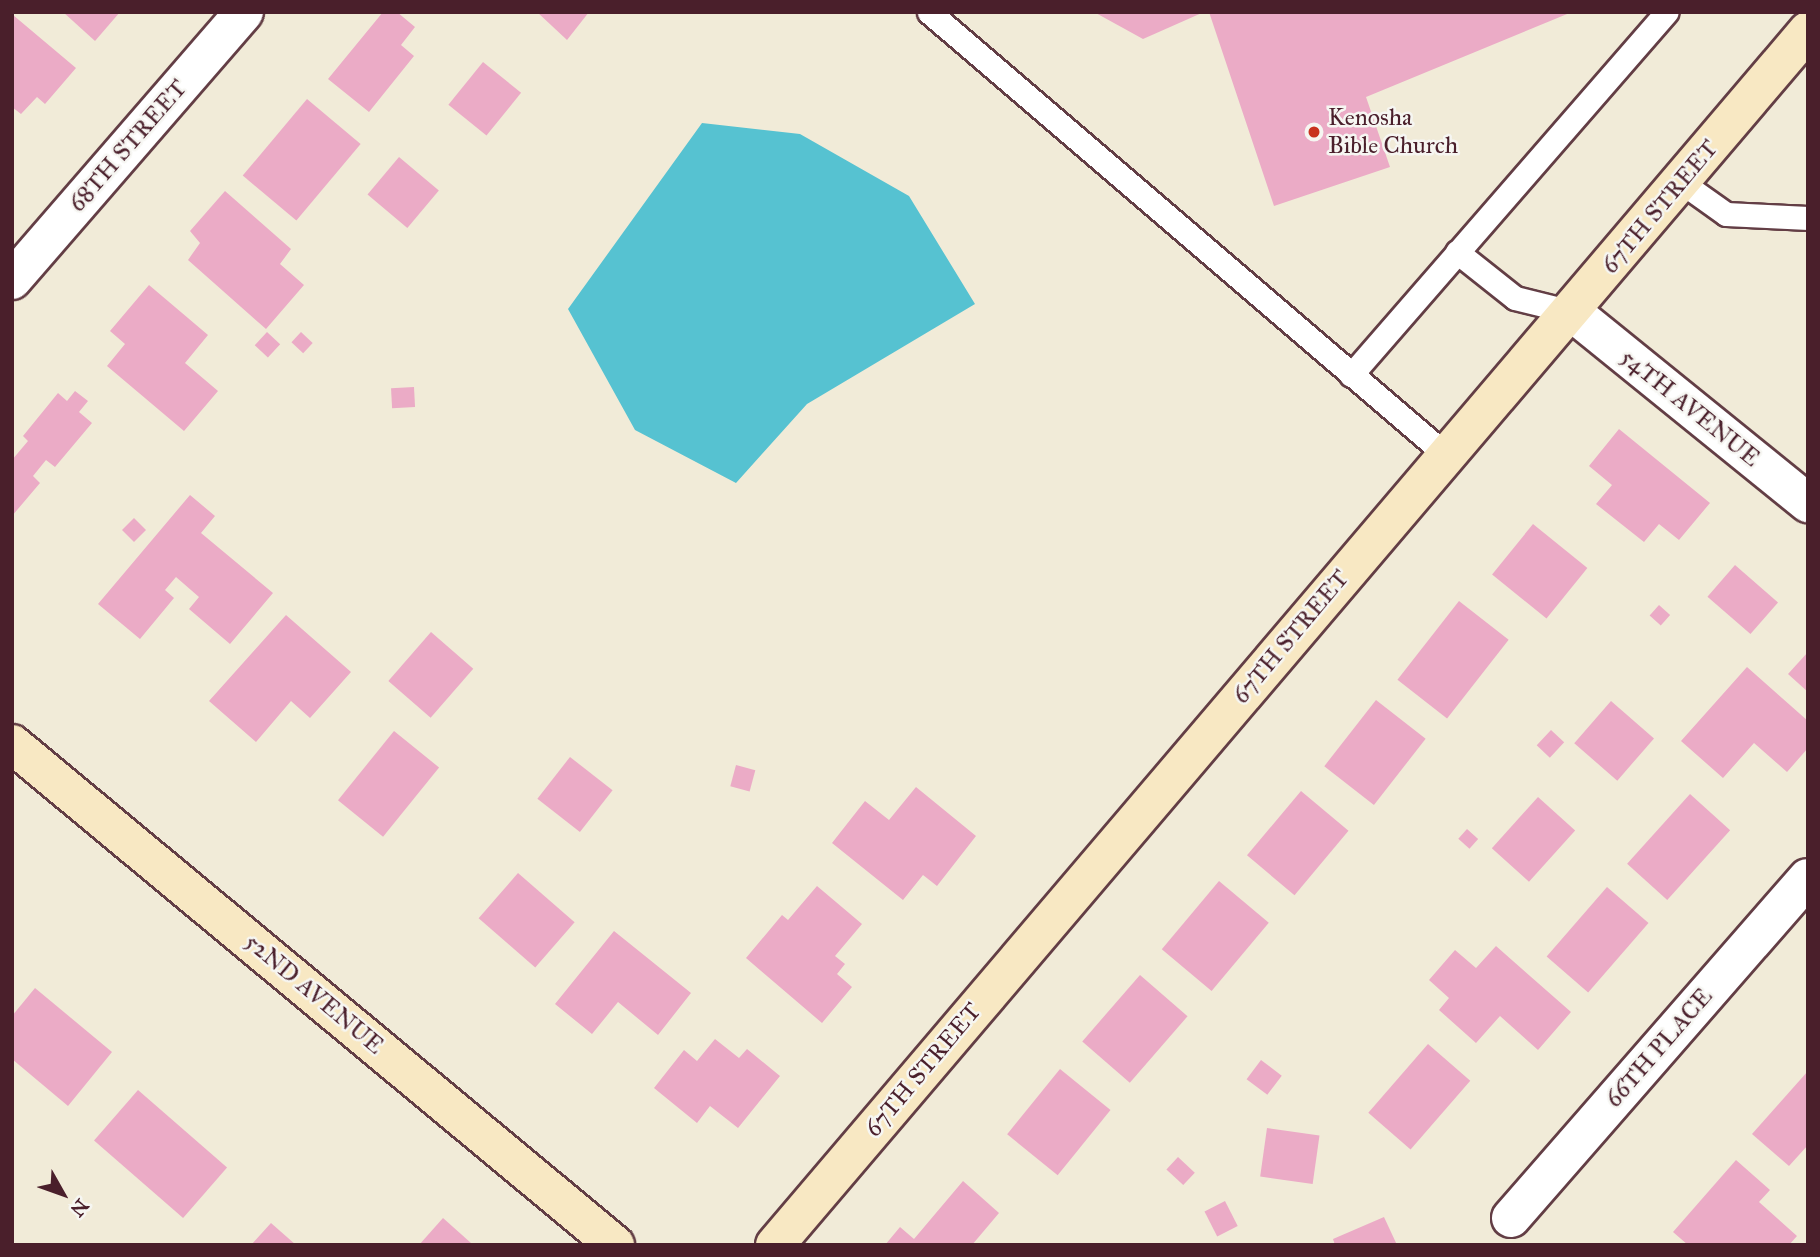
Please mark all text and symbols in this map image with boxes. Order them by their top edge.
street label: 68TH STREET [63,74,193,218]
place label: Kenosha Bible Church [1328,104,1458,160]
marker: Kenosha Bible Church [1306,124,1322,140]
street label: 67TH STREET [1596,134,1724,280]
street label: 54TH AVENUE [1614,343,1766,473]
street label: 67TH STREET [1227,564,1355,710]
street label: 52ND AVENUE [239,928,389,1060]
street label: 66TH PLACE [1599,983,1719,1113]
street label: 67TH STREET [859,997,987,1143]
north arrow [28,1159,98,1229]
text: N [65,1194,93,1221]

